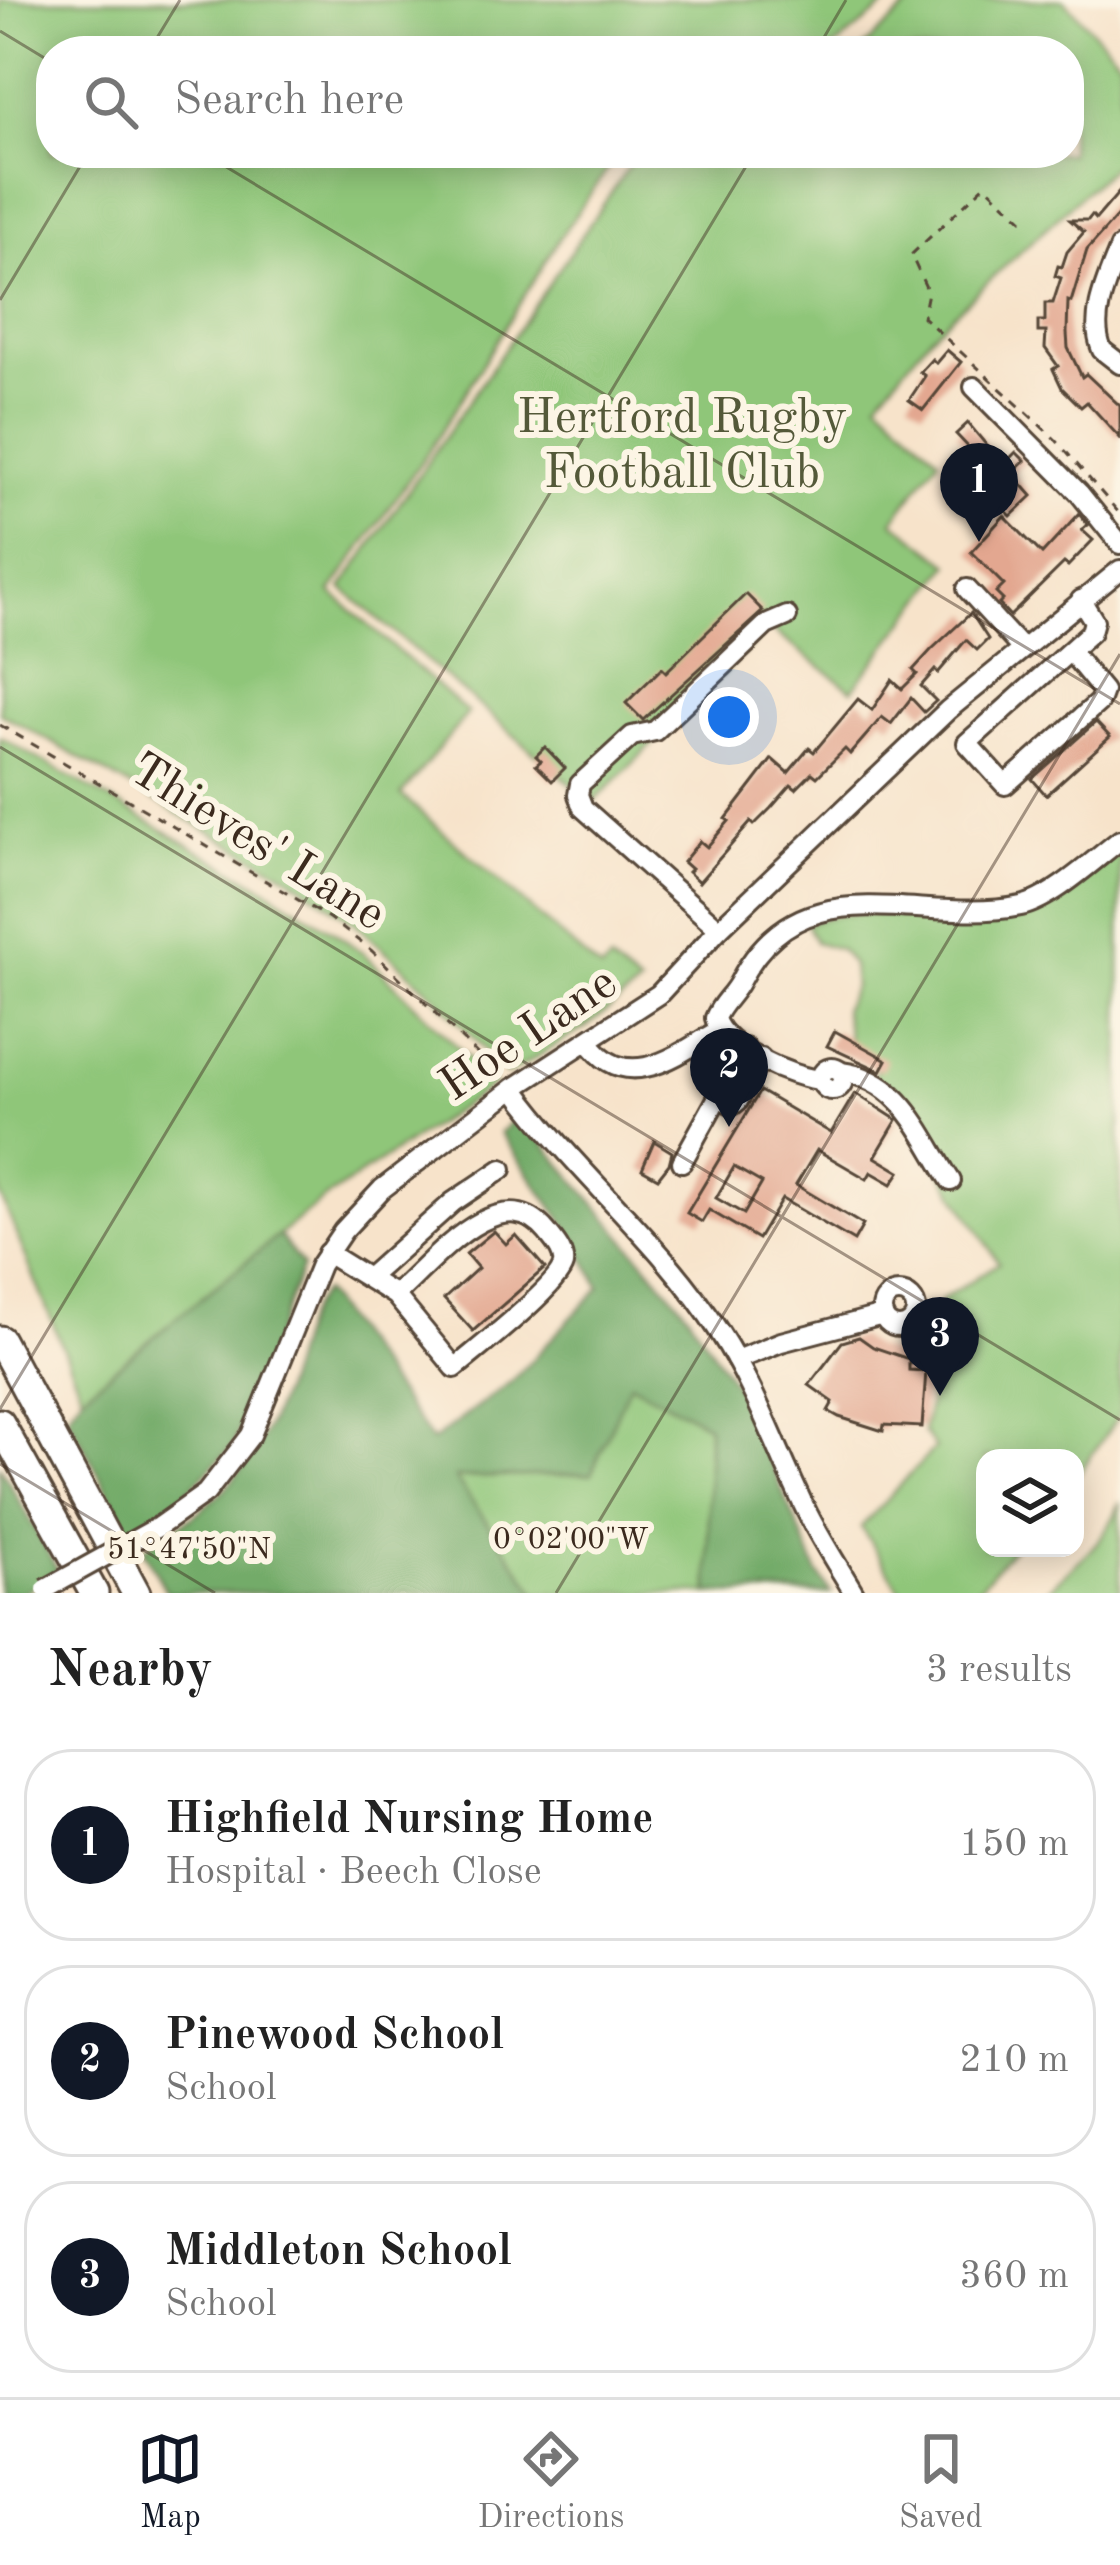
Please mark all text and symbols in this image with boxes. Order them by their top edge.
search box [36,36,1084,168]
icon: search [78,69,144,135]
text: Search here [174,79,404,124]
park label: Hertford Rugby Football Club [517,395,847,498]
pin: 1 [940,443,1018,542]
your location [699,687,759,747]
street label: Thieves' Lane [121,746,393,940]
street label: Hoe Lane [432,959,626,1111]
pin: 2 [690,1028,768,1127]
pin: 3 [901,1297,979,1396]
map controls [976,1449,1084,1557]
button: layers [976,1449,1084,1557]
text: 0°02'00"W [493,1525,649,1555]
text: 51°47'50"N [107,1535,271,1565]
text: Nearby [48,1646,213,1697]
text: 3 results [926,1651,1072,1690]
text: Highfield Nursing Home [165,1798,654,1843]
text: 1 [79,1825,101,1864]
text: 150 m [959,1825,1069,1864]
text: Hospital · Beech Close [165,1853,542,1892]
text: Pinewood School [165,2014,504,2059]
text: 2 [79,2041,101,2080]
text: 210 m [959,2041,1069,2080]
text: School [165,2069,277,2108]
text: Middleton School [165,2230,512,2275]
text: 3 [79,2257,101,2296]
text: 360 m [959,2257,1069,2296]
text: School [165,2285,277,2324]
tab: Map [137,2426,203,2539]
tab: Directions [478,2426,624,2539]
tab: Saved [899,2426,983,2539]

